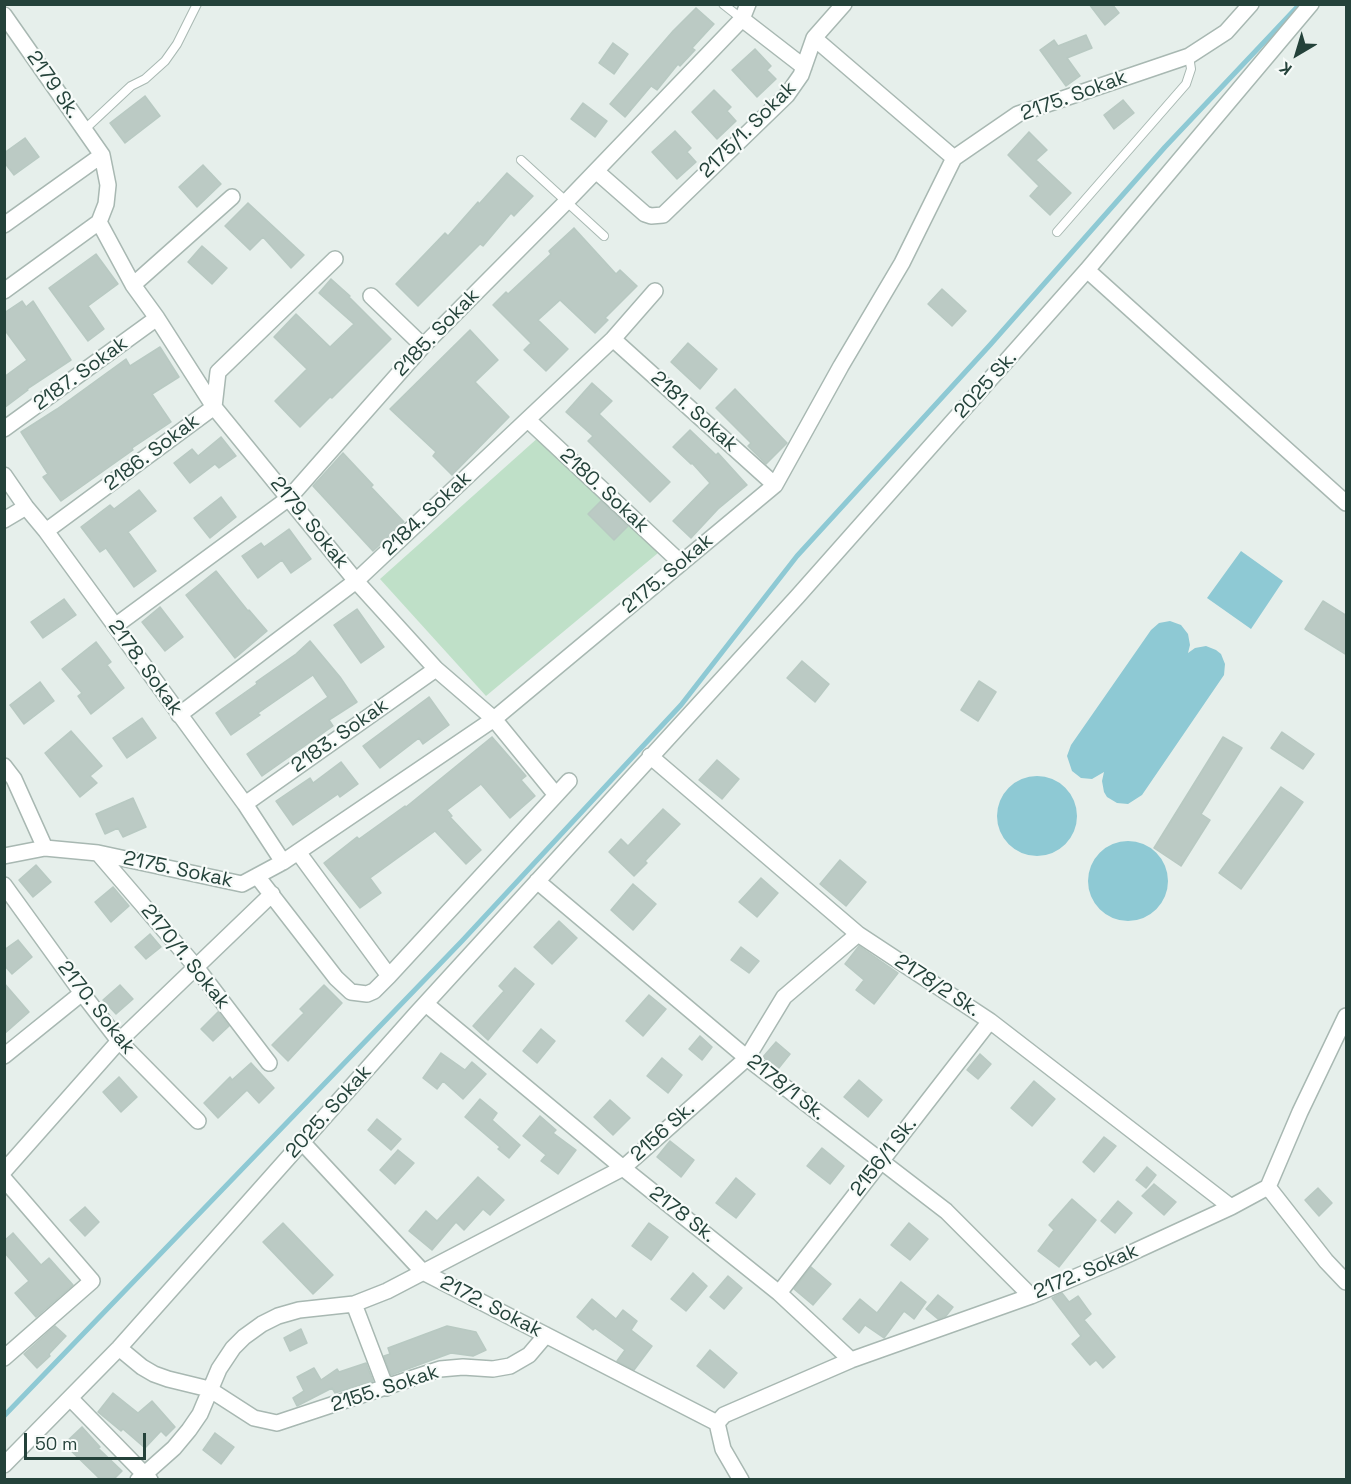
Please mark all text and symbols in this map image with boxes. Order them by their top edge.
north arrow [1267,24,1327,84]
street label: 2179 Sk. [21,47,85,123]
text: K [1275,57,1296,80]
street label: 2175. Sokak [1018,66,1130,126]
street label: 2175/1. Sokak [695,77,801,183]
street label: 2185. Sokak [389,284,485,382]
street label: 2187. Sokak [29,332,133,416]
street label: 2025 Sk. [950,346,1022,424]
street label: 2181. Sokak [646,367,742,457]
street label: 2186. Sokak [100,409,204,497]
street label: 2180. Sokak [554,444,654,538]
street label: 2184. Sokak [377,467,477,561]
street label: 2179. Sokak [265,472,353,574]
street label: 2175. Sokak [618,529,718,619]
street label: 2178. Sokak [102,616,188,720]
street label: 2183. Sokak [287,694,393,778]
street label: 2175. Sokak [121,847,235,893]
street label: 2170/1. Sokak [135,900,235,1014]
street label: 2178/2 Sk. [890,950,984,1022]
street label: 2170. Sokak [52,957,140,1059]
street label: 2178/1 Sk. [742,1050,830,1126]
street label: 2025. Sokak [281,1061,377,1163]
street label: 2156 Sk. [626,1097,700,1167]
street label: 2156/1 Sk. [846,1113,922,1201]
street label: 2178 Sk. [644,1182,720,1248]
street label: 2172. Sokak [1030,1239,1142,1305]
street label: 2172. Sokak [436,1271,546,1343]
street label: 2155. Sokak [328,1360,442,1418]
scale bar [27,1421,148,1459]
text: 50 m [35,1432,77,1455]

